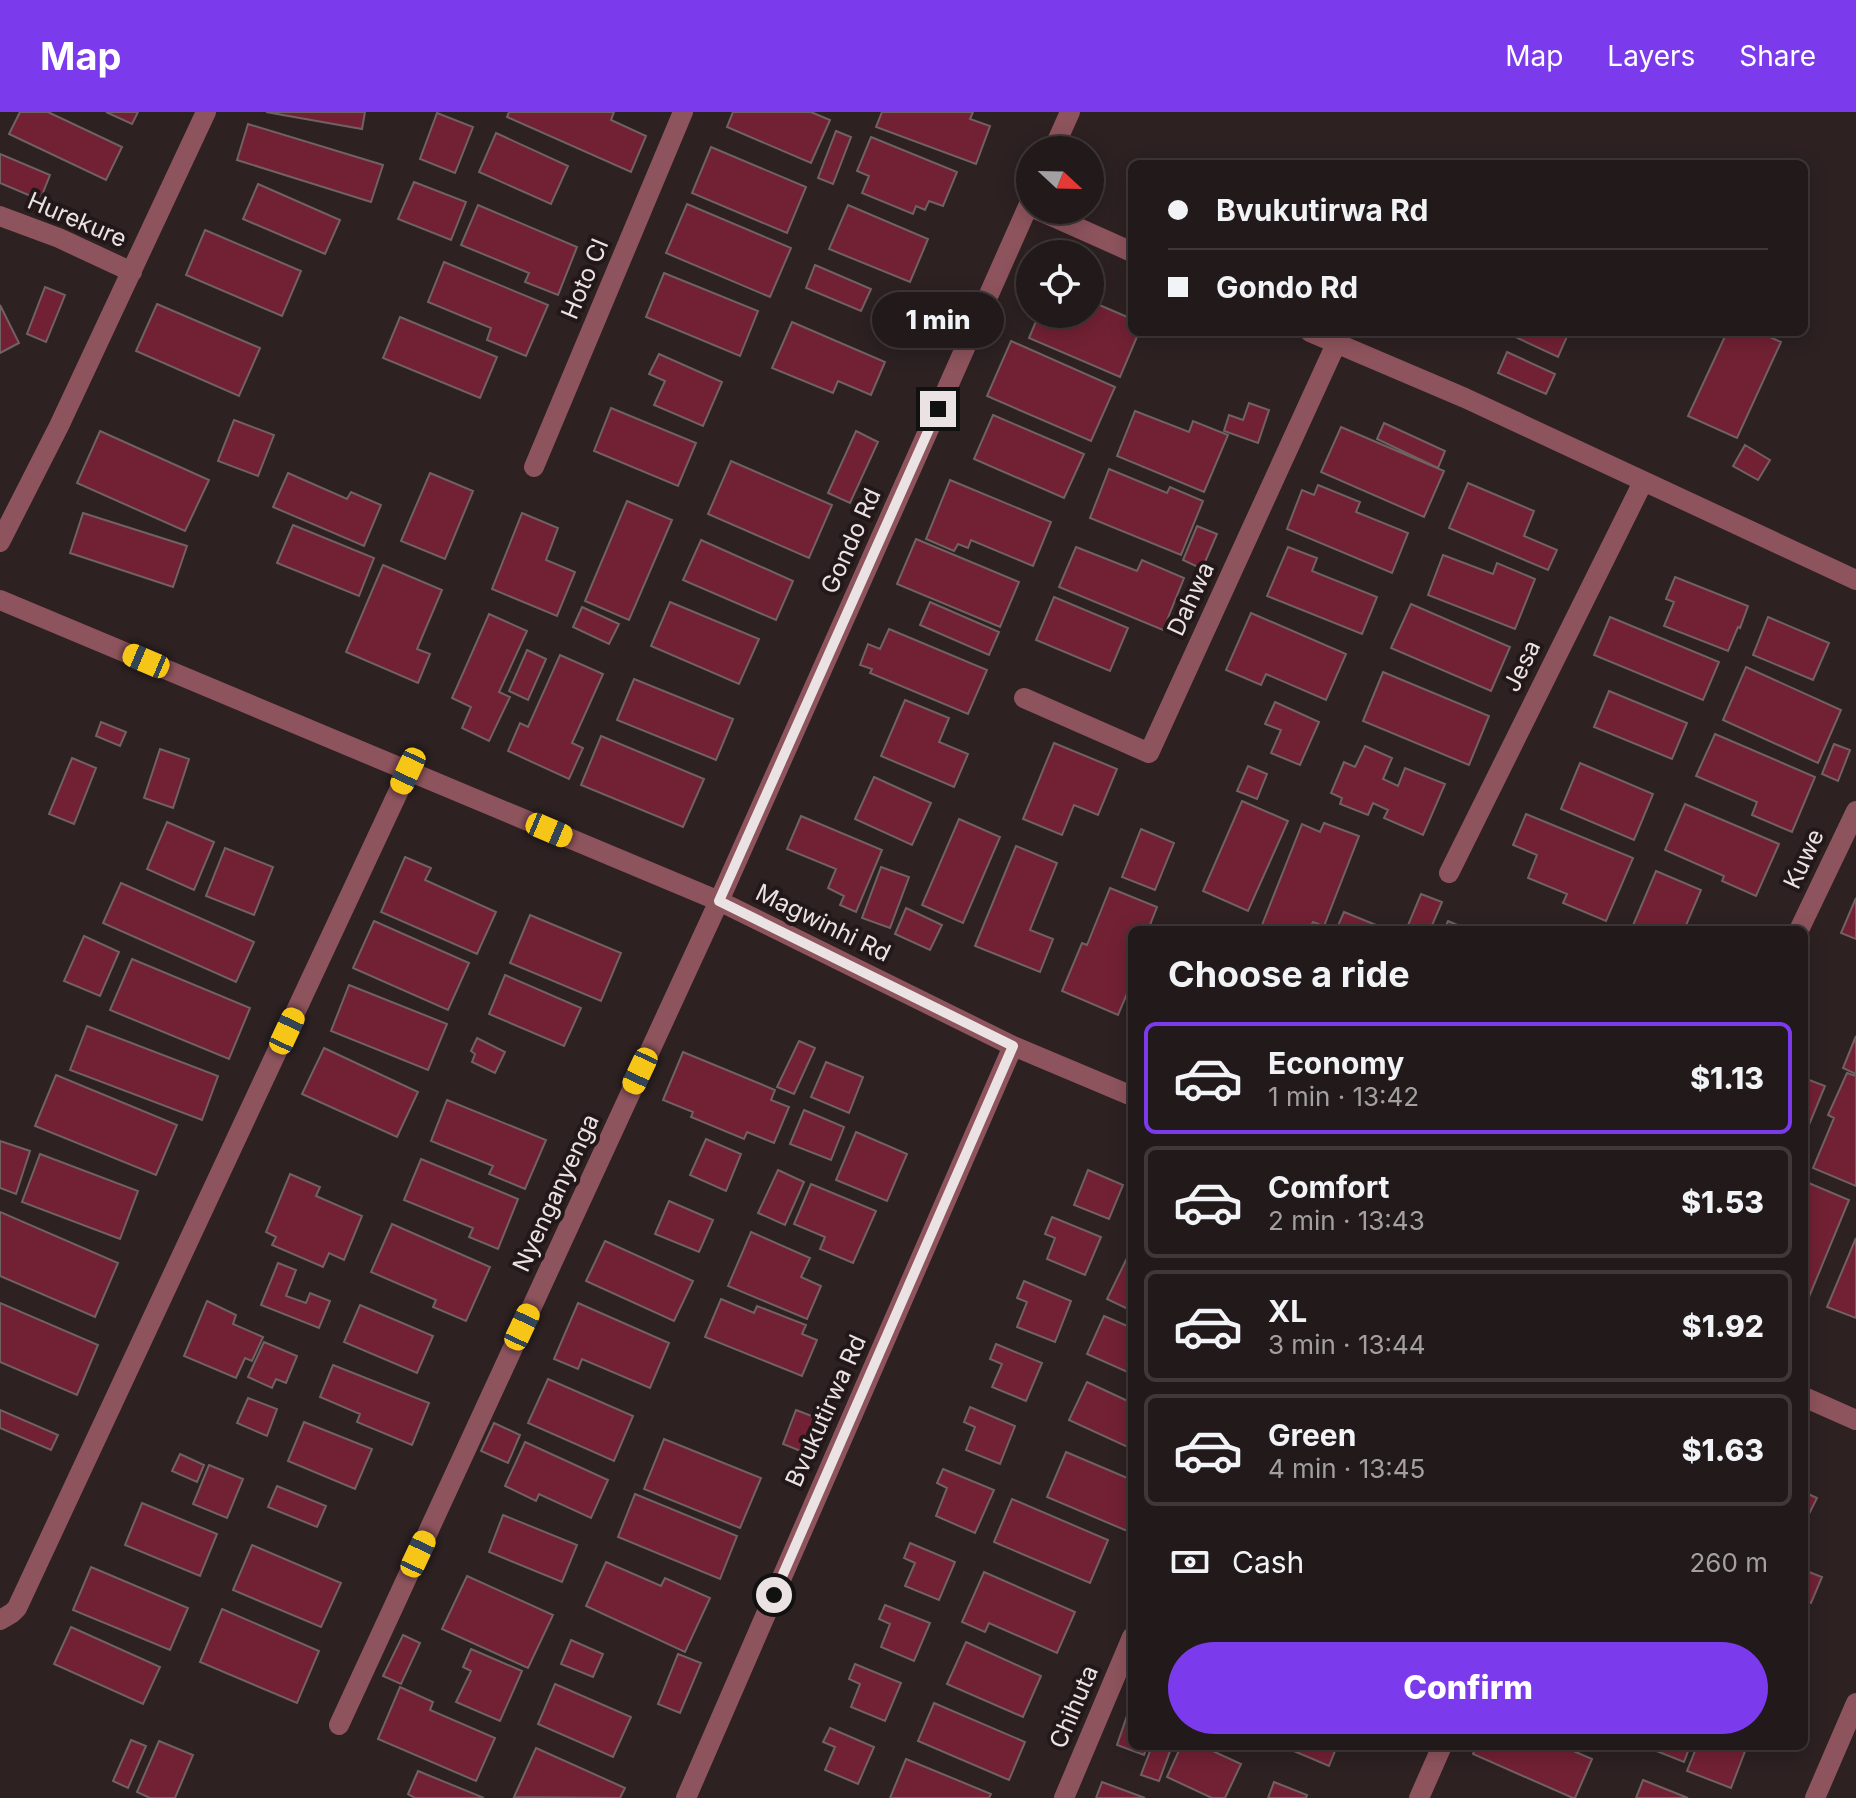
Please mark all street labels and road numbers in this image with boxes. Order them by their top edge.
street label: Hurekure [23,186,131,253]
street label: Hoto Cl [555,234,614,323]
street label: Gondo Rd [814,484,887,598]
street label: Dahwa [1161,557,1220,640]
street label: Jesa [1497,635,1546,696]
street label: Kuwe [1777,824,1830,893]
street label: Magwinhi Rd [751,878,895,968]
street label: Nyenganyenga [506,1109,605,1276]
street label: Bvukutirwa Rd [779,1330,872,1491]
street label: Chihuta [1043,1661,1104,1753]

